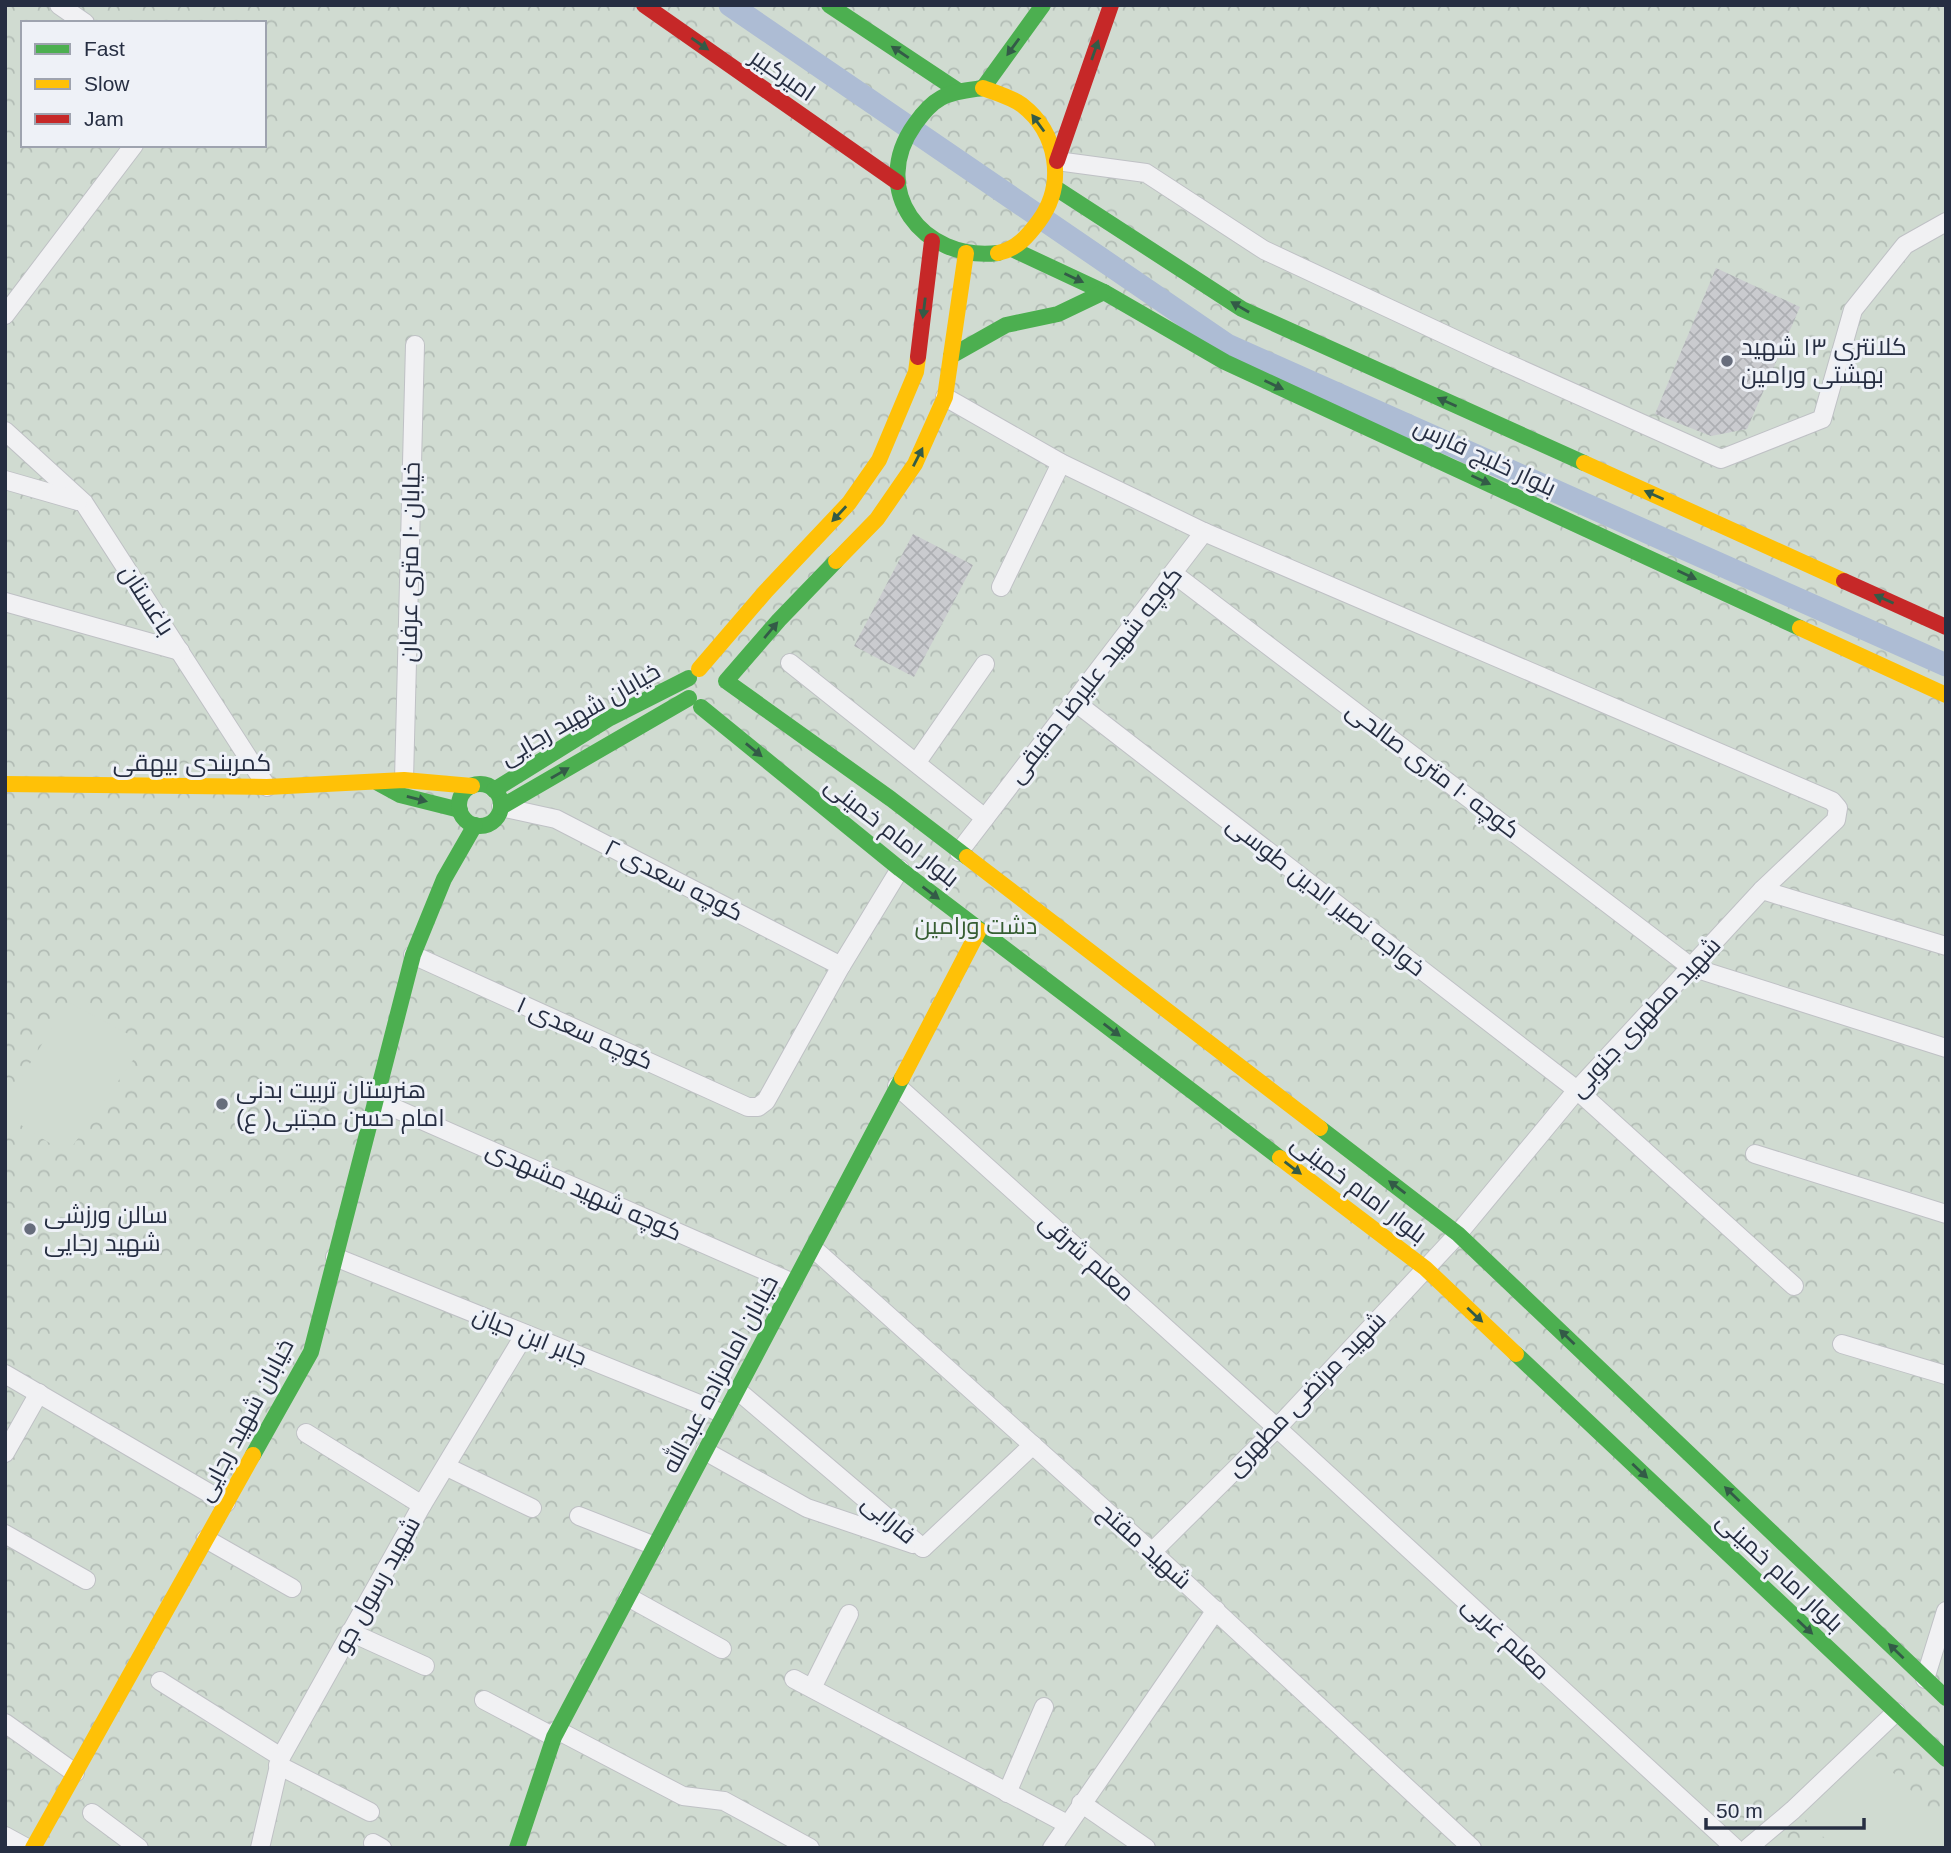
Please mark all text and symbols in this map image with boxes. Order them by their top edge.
legend [21,21,266,147]
text: Fast [84,37,125,60]
one-way arrow [691,37,709,51]
one-way arrow [1006,38,1020,56]
one-way arrow [1090,39,1101,60]
street label: امیرکبیر [744,42,821,106]
one-way arrow [890,46,910,59]
text: Slow [84,72,130,95]
text: Jam [84,107,124,130]
one-way arrow [1031,114,1045,132]
one-way arrow [1063,273,1084,284]
one-way arrow [918,298,929,320]
one-way arrow [1230,301,1250,313]
place label: کلانتری ۱۳ شهید بهشتی ورامین [1741,333,1907,389]
marker: کلانتری ۱۳ شهید بهشتی ورامین [1719,353,1735,369]
one-way arrow [1264,379,1284,391]
one-way arrow [1437,396,1457,407]
street label: بلوار خلیج فارس [1409,412,1561,504]
one-way arrow [912,448,924,467]
street label: خیابان ۱۰ متری عرفان [394,461,426,663]
one-way arrow [1471,474,1491,486]
one-way arrow [1644,489,1664,501]
one-way arrow [831,505,847,522]
street label: باغستان [114,559,180,641]
street label: کوچه شهید علیرضا حقیقی [1002,561,1190,790]
one-way arrow [1677,569,1697,581]
one-way arrow [1873,593,1894,604]
one-way arrow [764,621,779,639]
street label: خیابان شهید رجایی [495,657,665,771]
street label: کوچه ۱۰ متری صالحی [1340,696,1525,846]
one-way arrow [744,743,762,758]
street label: کمربندی بیهقی [113,749,271,777]
one-way arrow [551,767,570,779]
street label: بلوار امام خمینی [818,771,965,895]
one-way arrow [407,794,429,805]
street label: خواجه نصیر الدین طوسی [1221,810,1431,982]
street label: کوچه سعدی ۲ [599,833,748,929]
one-way arrow [922,885,940,899]
park label: دشت ورامین [915,912,1037,940]
street label: شهید مطهری جنوبی [1564,931,1726,1103]
street label: کوچه سعدی ۱ [512,990,658,1077]
one-way arrow [1103,1023,1121,1037]
place label: هنرستان تربیت بدنی امام حسن مجتبی( ع) [236,1076,445,1134]
marker: هنرستان تربیت بدنی امام حسن مجتبی( ع) [214,1096,230,1112]
street label: بلوار امام خمینی [1284,1129,1432,1251]
street label: کوچه شهید مشهدی [481,1135,686,1249]
one-way arrow [1284,1161,1302,1175]
one-way arrow [1388,1179,1406,1194]
place label: سالن ورزشی شهید رجایی [44,1201,168,1257]
street label: معلم شرقی [1032,1207,1140,1308]
marker: سالن ورزشی شهید رجایی [22,1221,38,1237]
street label: خیابان امامزاده عبدالله [654,1269,784,1478]
street label: جابر ابن حیان [469,1300,591,1372]
street label: شهید مرتضی مطهری [1220,1306,1392,1482]
one-way arrow [1466,1306,1483,1323]
one-way arrow [1559,1330,1576,1346]
street label: خیابان شهید رجایی [190,1334,300,1506]
one-way arrow [1631,1462,1648,1478]
one-way arrow [1723,1486,1740,1503]
street label: فارابی [856,1488,922,1550]
street label: شهید مفتح [1092,1497,1197,1596]
street label: بلوار امام خمینی [1710,1506,1849,1639]
street label: شهید رسول جو [328,1512,426,1658]
street label: معلم غربی [1455,1590,1556,1687]
one-way arrow [1796,1619,1814,1635]
one-way arrow [1888,1644,1905,1660]
scale bar [1706,1786,1864,1830]
text: 50 m [1716,1799,1763,1822]

